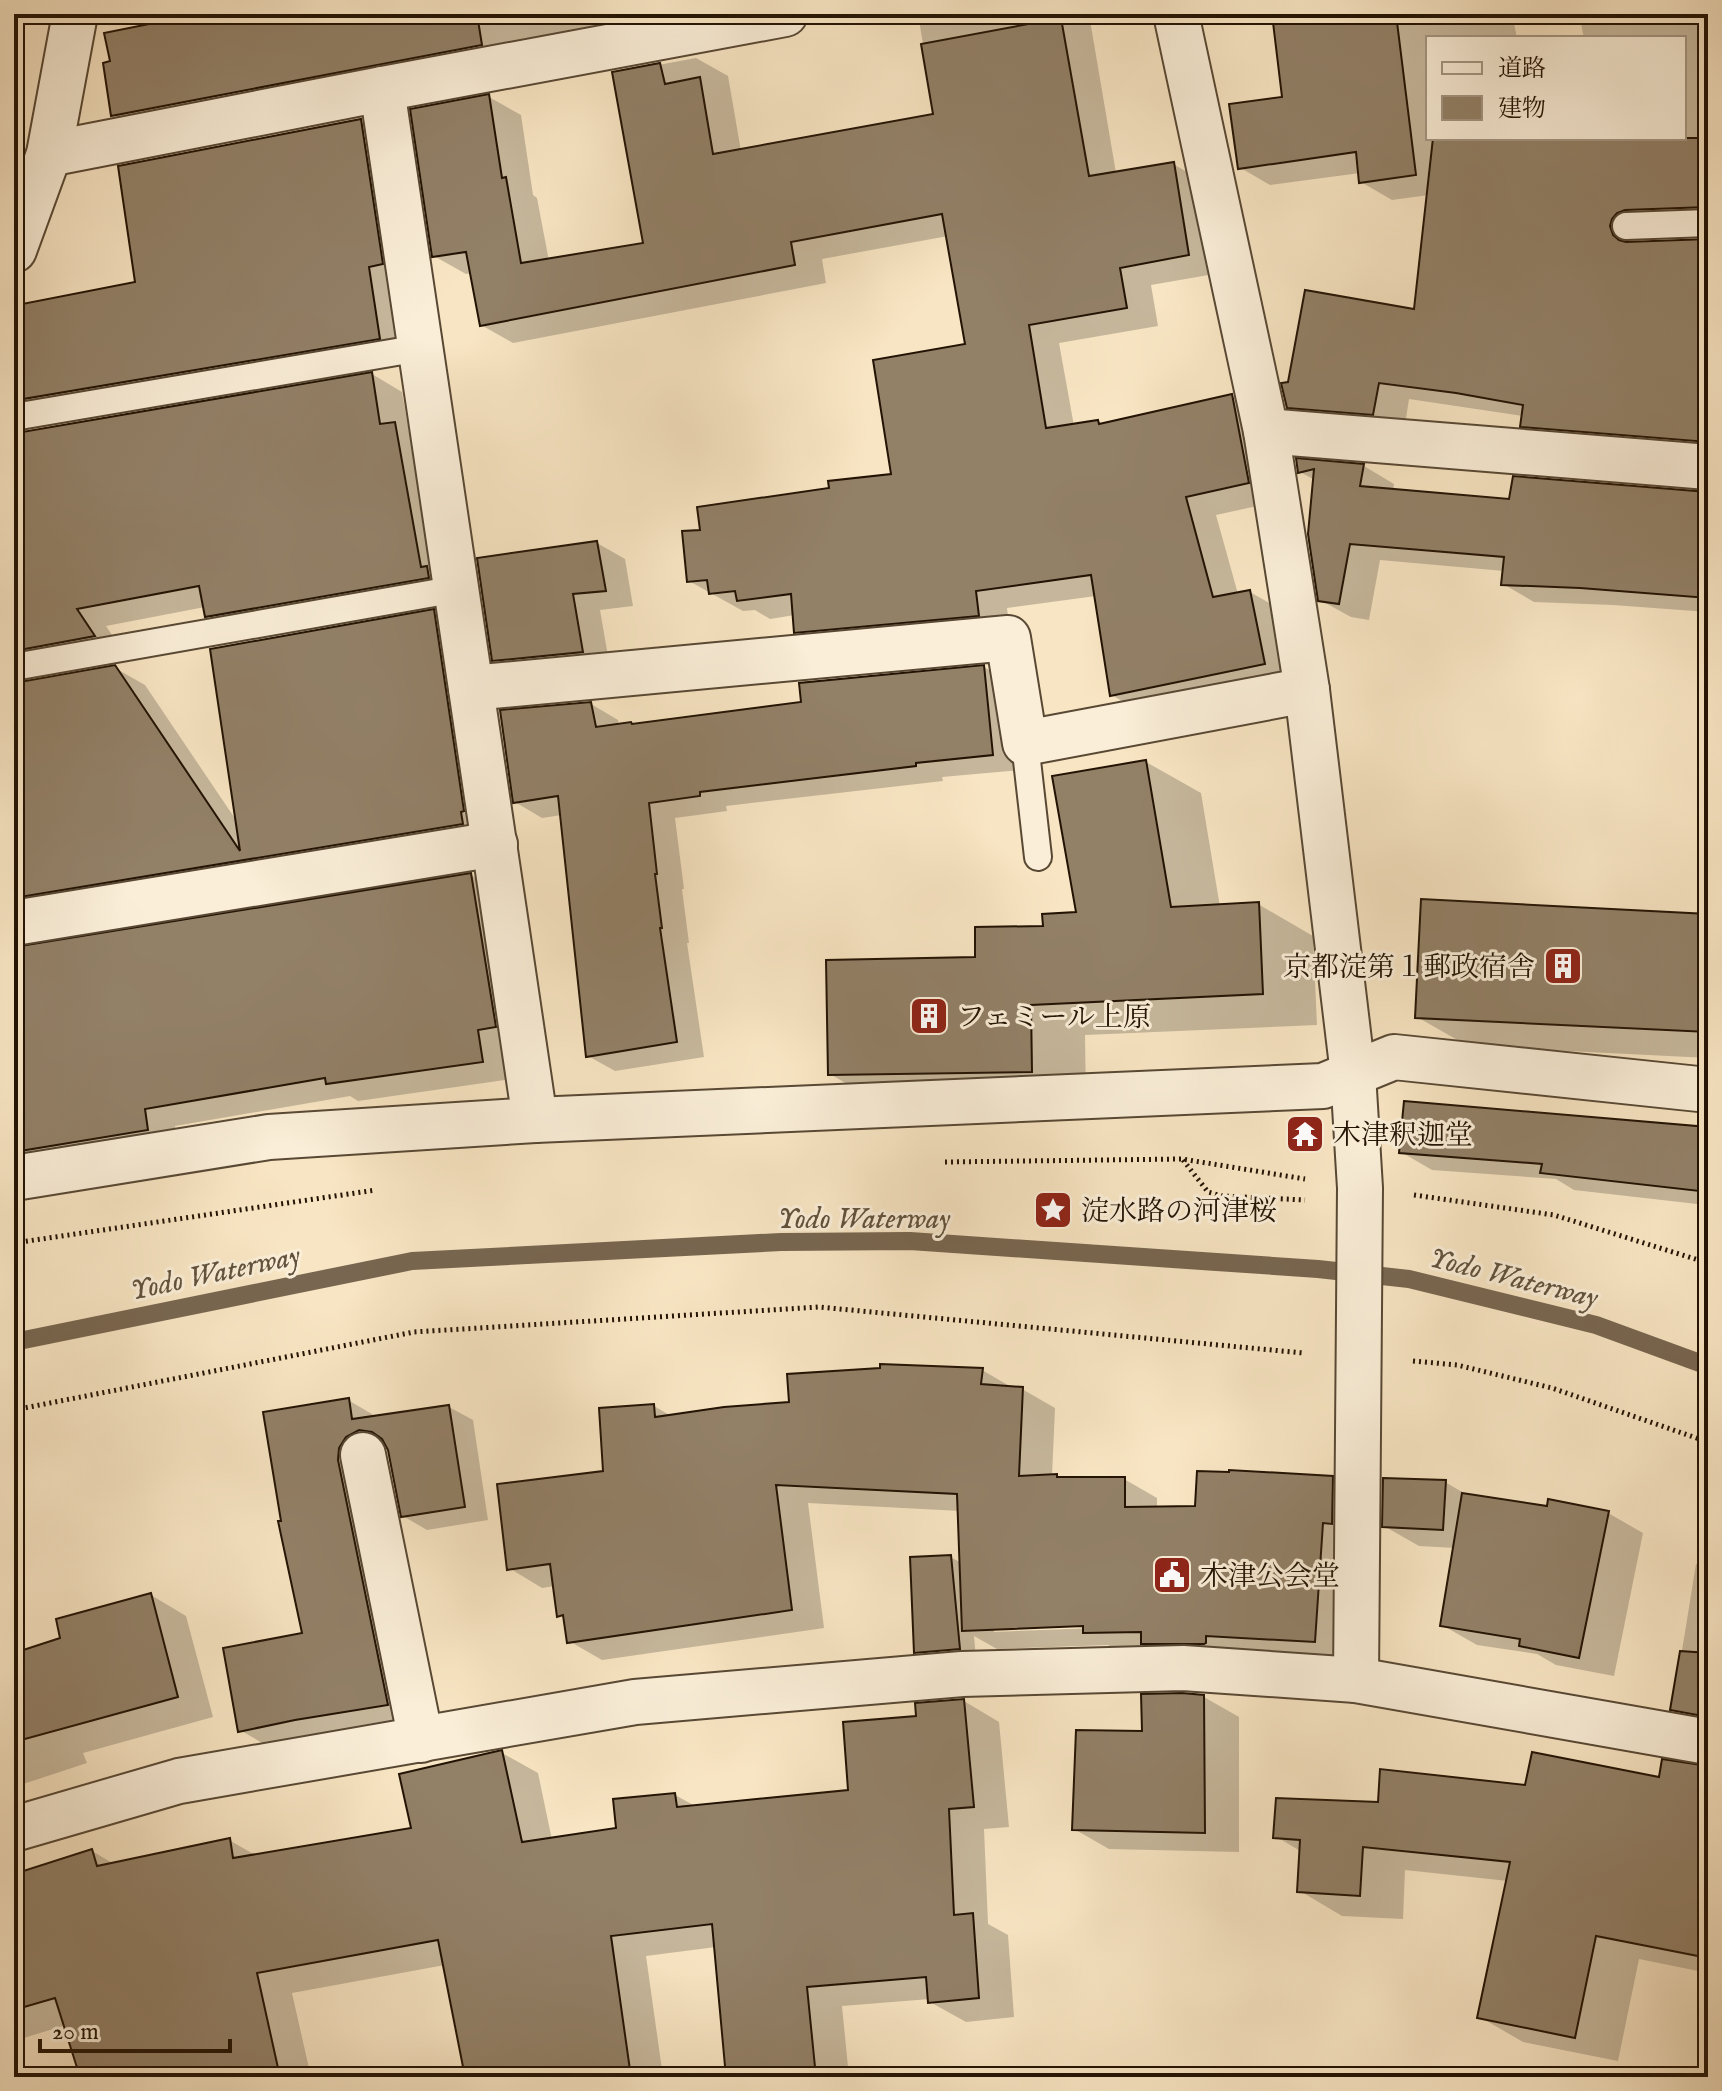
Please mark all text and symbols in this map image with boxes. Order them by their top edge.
legend [1426,36,1686,140]
text: 道路 [1498,54,1546,85]
text: 建物 [1498,94,1546,125]
building icon: 京都淀第１郵政宿舎 [1542,945,1584,987]
place label: 京都淀第１郵政宿舎 [1283,951,1535,986]
building icon: フェミール上原 [908,995,950,1037]
place label: フェミール上原 [957,1001,1151,1036]
temple icon: 木津釈迦堂 [1284,1113,1326,1155]
place label: 木津釈迦堂 [1333,1119,1473,1154]
place icon: 淀水路の河津桜 [1032,1189,1074,1231]
place label: 淀水路の河津桜 [1081,1195,1277,1230]
water label: Yodo Waterway [778,1201,951,1239]
water label: Yodo Waterway [127,1237,304,1310]
water label: Yodo Waterway [1425,1240,1603,1318]
public building icon: 木津公会堂 [1151,1554,1193,1596]
place label: 木津公会堂 [1200,1560,1340,1595]
scale bar [40,2003,230,2053]
text: 20 m [52,2017,99,2048]

